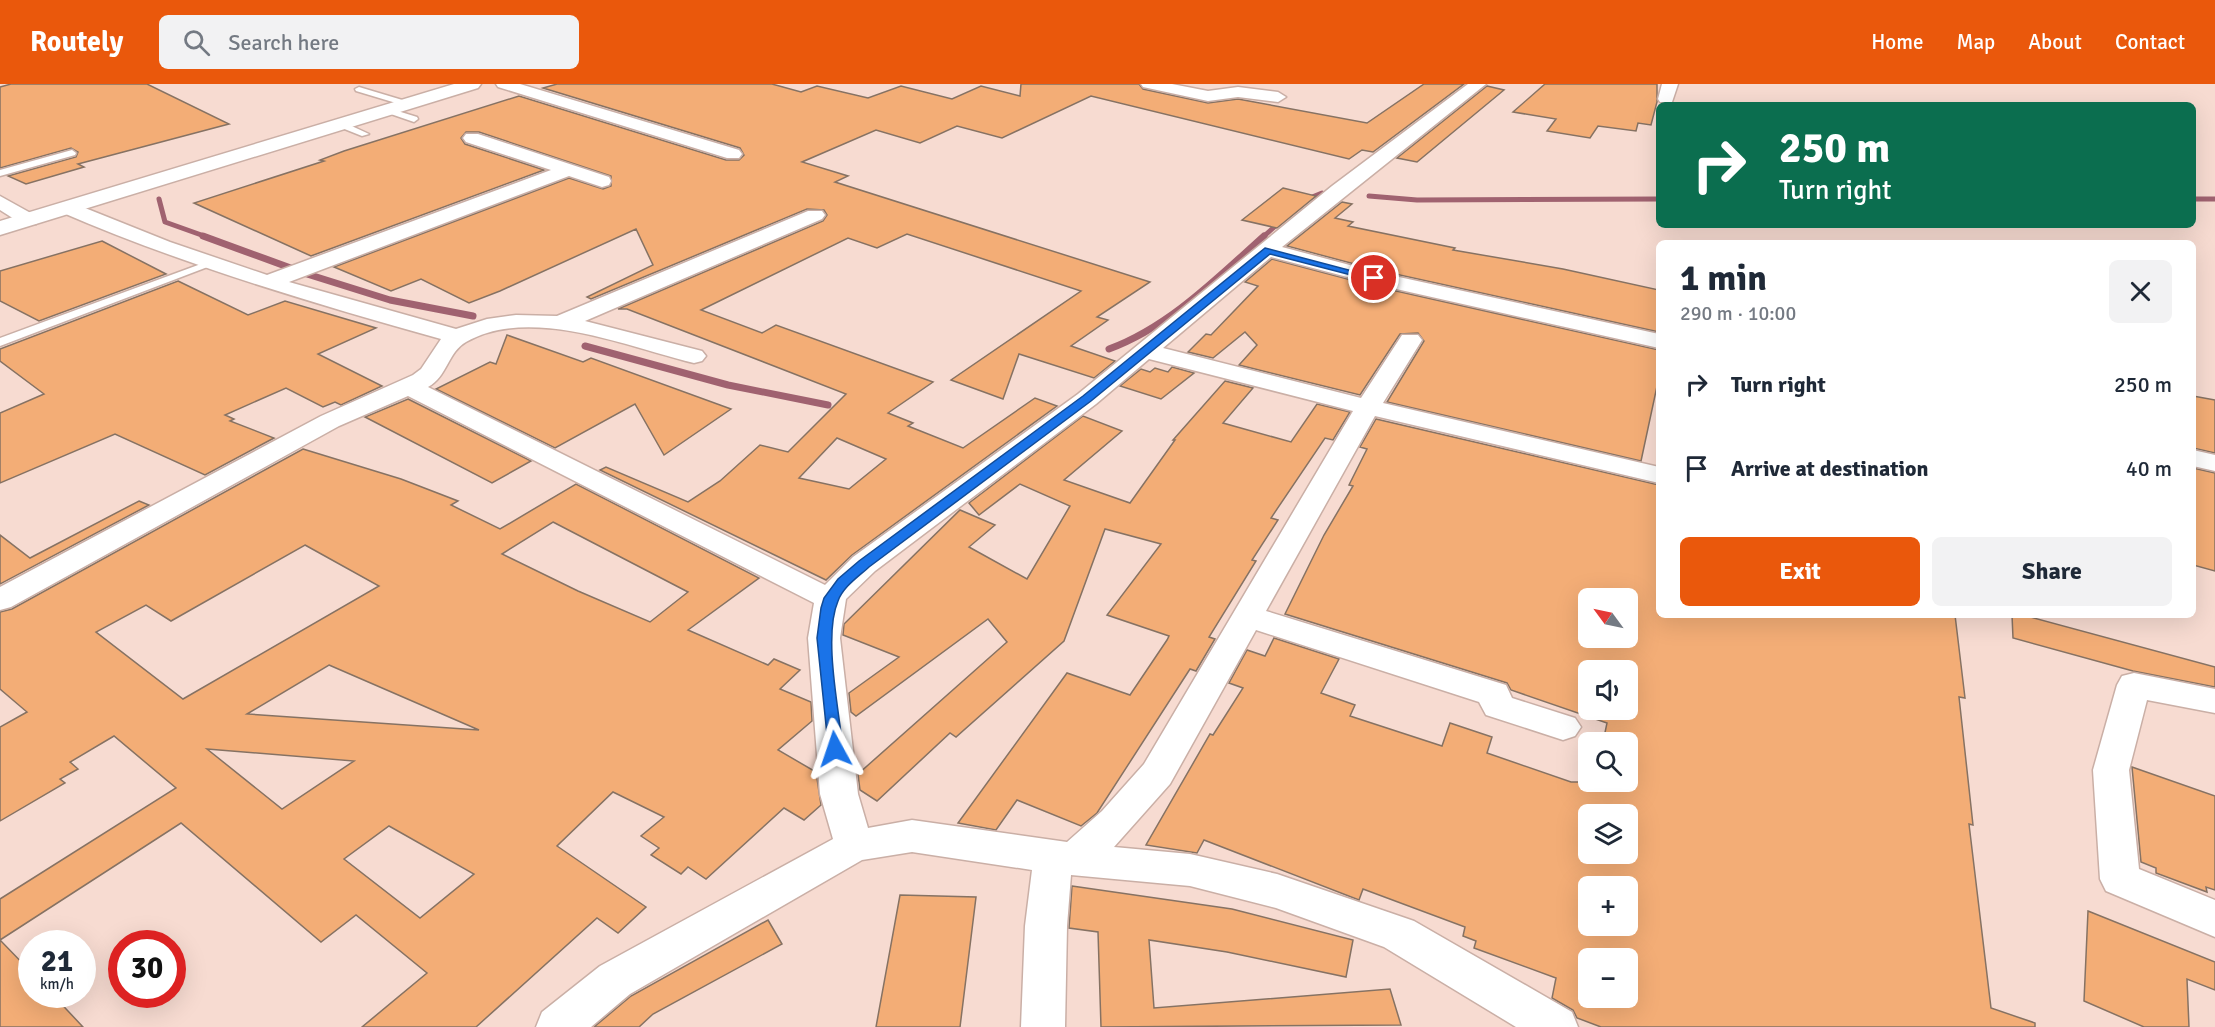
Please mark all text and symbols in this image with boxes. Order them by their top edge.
search box [159,15,579,69]
text: Routely [30,25,123,59]
icon: search [180,26,213,59]
text: Search here [228,29,339,56]
text: Home [1871,29,1924,55]
text: Map [1957,29,1995,55]
text: About [2028,29,2082,55]
text: Contact [2115,29,2185,55]
text: 250 m [1779,123,1890,174]
icon: right [1680,126,1758,204]
text: Turn right [1779,174,1892,207]
pin [1348,252,1399,303]
text: 1 min [1680,256,1767,301]
button: close [2109,260,2172,323]
icon: arrive [1357,261,1390,294]
text: 290 m · 10:00 [1680,301,1796,326]
icon: right [1680,368,1713,401]
text: Turn right [1731,371,1826,398]
text: 250 m [2114,371,2172,398]
icon: arrive [1680,452,1713,485]
text: Arrive at destination [1731,455,1928,482]
text: 40 m [2126,455,2172,482]
button: Exit [1680,537,1920,606]
button: Share [1932,537,2172,606]
north arrow [1578,588,1638,648]
map controls [1578,588,1638,1008]
button: sound [1578,660,1638,720]
position arrow [803,717,867,781]
button: search [1578,732,1638,792]
button: layers [1578,804,1638,864]
button: + [1578,876,1638,936]
speed limit sign: 30 [108,930,186,1008]
text: 21 [41,943,73,980]
button: − [1578,948,1638,1008]
text: km/h [40,975,74,993]

